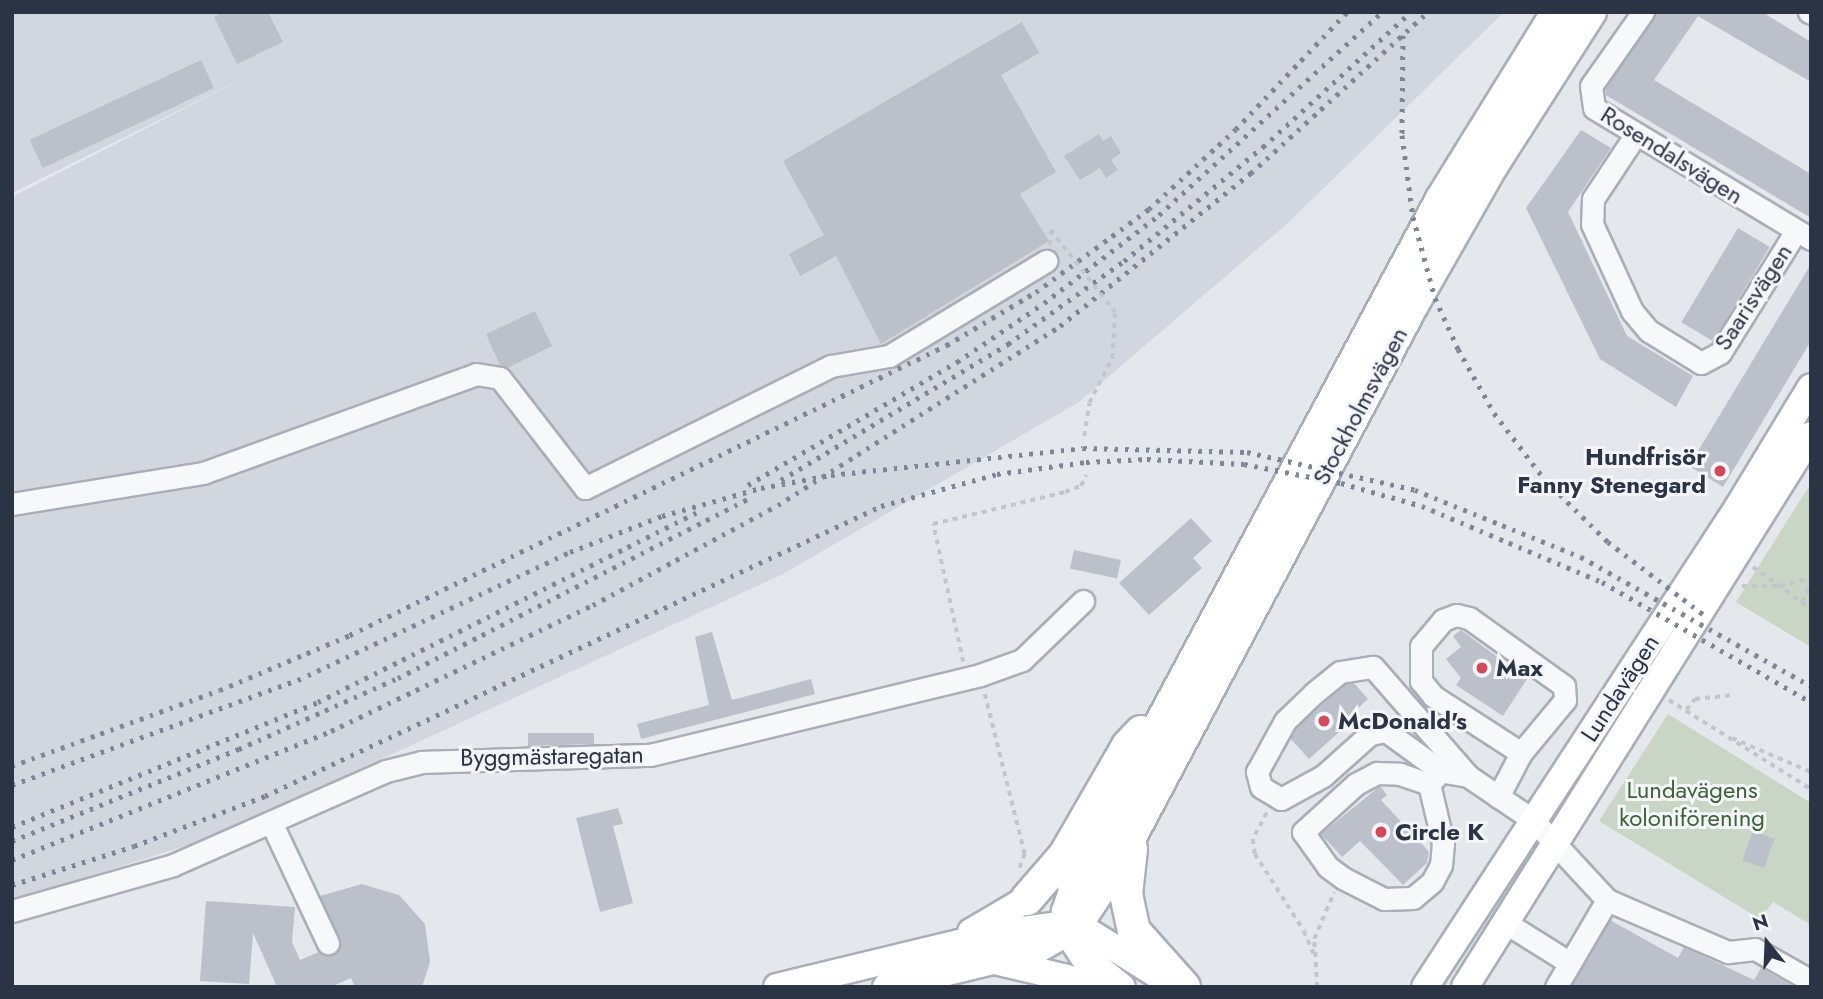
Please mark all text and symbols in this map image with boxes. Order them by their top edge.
street label: Rosendalsvägen [1596,100,1748,210]
street label: Saarisvägen [1708,238,1798,356]
street label: Stockholmsvägen [1306,322,1414,490]
place label: Hundfrisör Fanny Stenegard [1517,443,1706,499]
marker: Hundfrisör Fanny Stenegard [1712,463,1728,479]
street label: Lundavägen [1575,629,1665,747]
place label: Max [1496,654,1543,682]
marker: Max [1474,660,1490,676]
place label: McDonald's [1338,707,1467,735]
marker: McDonald's [1316,713,1332,729]
street label: Byggmästaregatan [460,740,644,772]
park label: Lundavägens koloniförening [1619,776,1765,832]
place label: Circle K [1395,818,1484,846]
marker: Circle K [1373,824,1389,840]
text: N [1749,907,1772,938]
north arrow [1732,908,1802,978]

